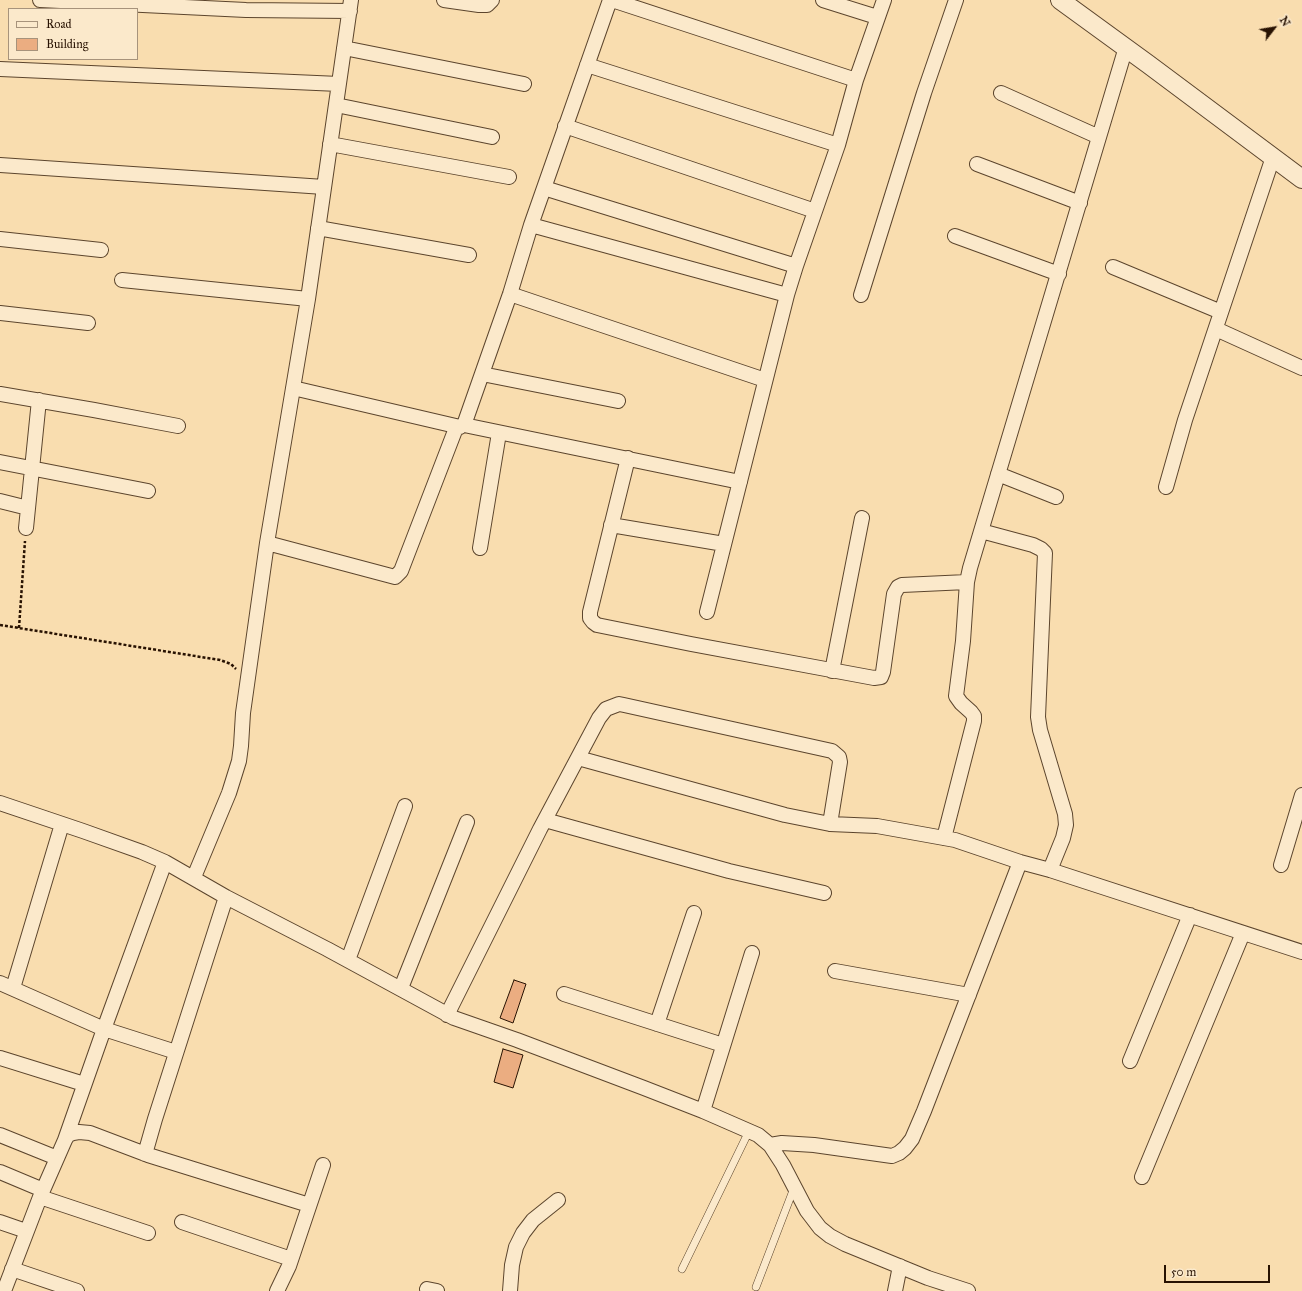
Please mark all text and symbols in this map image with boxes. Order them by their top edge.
legend [8,8,138,60]
north arrow [1254,8,1294,48]
text: N [1277,14,1293,29]
text: Road [46,17,72,31]
text: Building [46,37,88,51]
scale bar [1166,1257,1272,1283]
text: 50 m [1171,1265,1196,1279]

